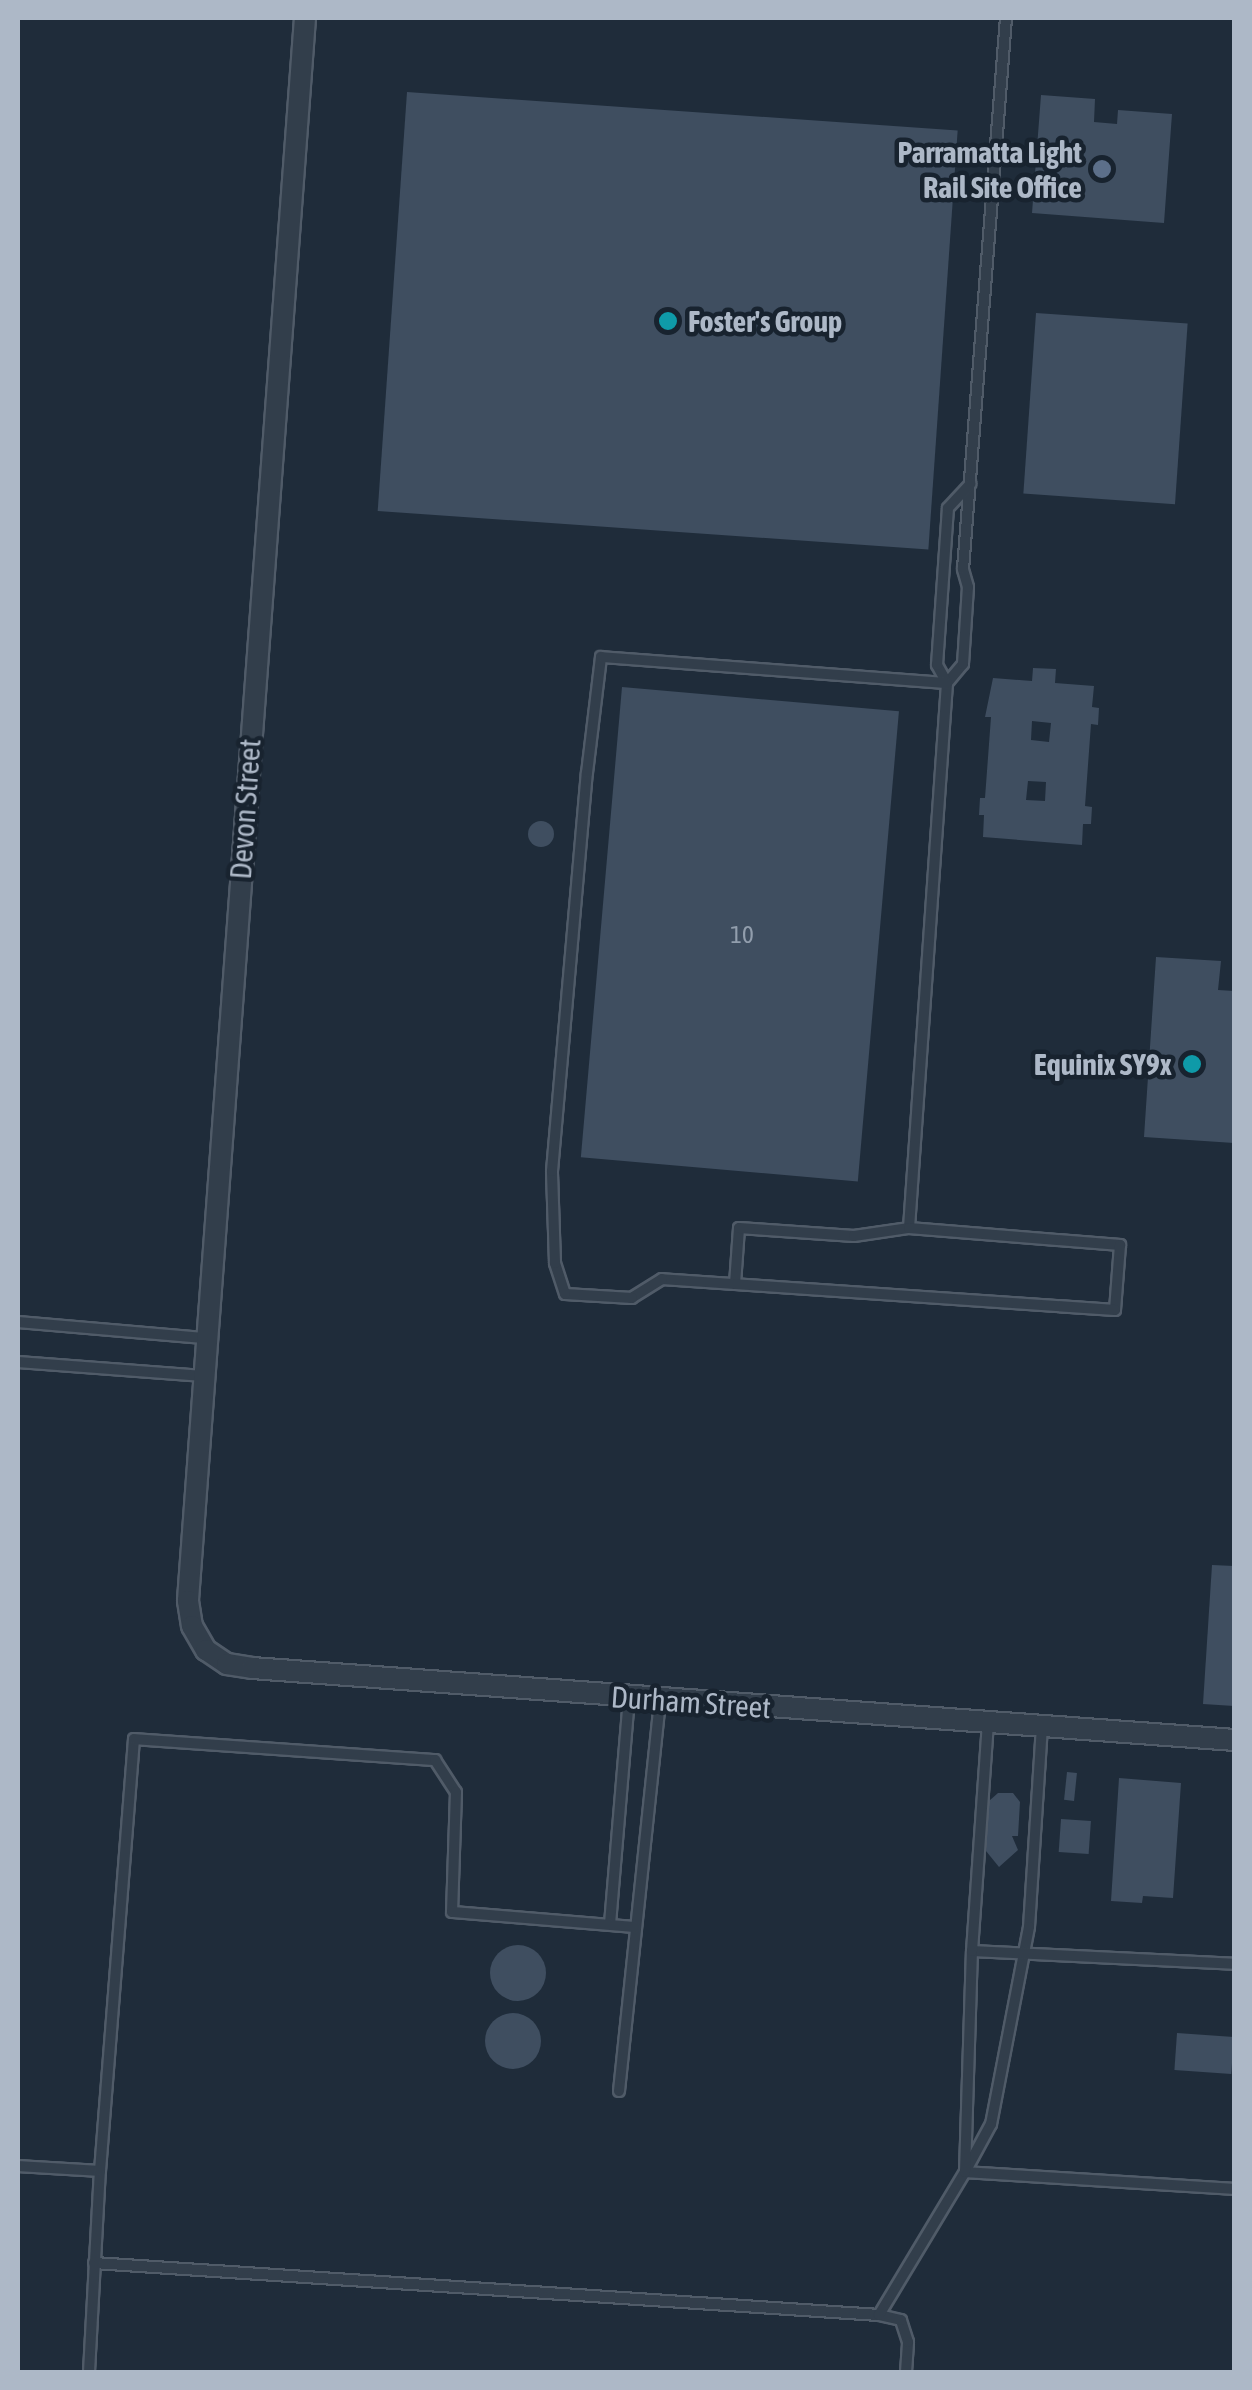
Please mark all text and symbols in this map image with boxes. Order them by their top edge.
place label: Parramatta Light Rail Site Office [897,134,1082,204]
marker: Parramatta Light Rail Site Office [1091,158,1113,180]
place label: Foster's Group [688,303,842,339]
marker: Foster's Group [657,310,679,332]
street label: Devon Street [222,738,268,880]
house number: 10 [730,919,754,949]
place label: Equinix SY9x [1034,1046,1172,1082]
marker: Equinix SY9x [1181,1053,1203,1075]
street label: Durham Street [610,1678,772,1726]

